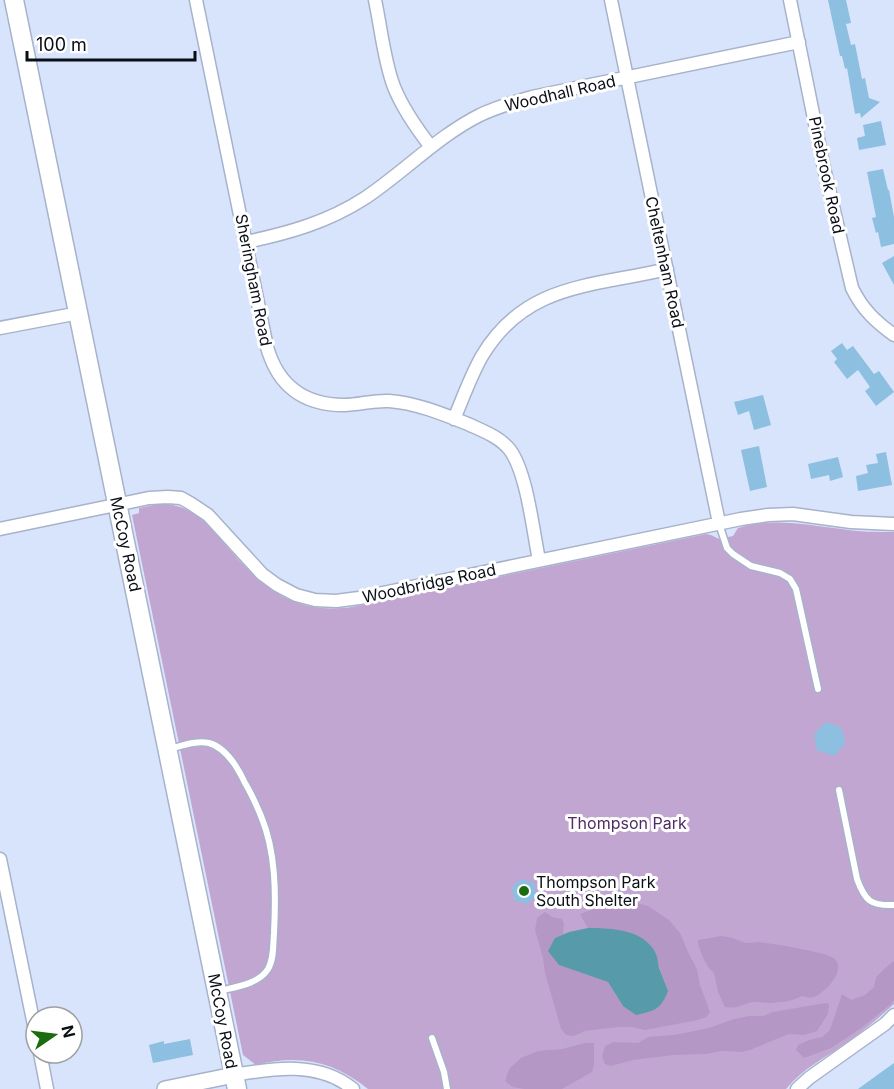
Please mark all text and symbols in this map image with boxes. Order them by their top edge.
scale bar [27,24,195,62]
text: 100 m [36,34,87,55]
street label: Woodhall Road [503,71,617,115]
street label: Pinebrook Road [805,114,849,236]
street label: Cheltenham Road [641,194,689,330]
street label: Sheringham Road [231,212,277,348]
street label: McCoy Road [106,495,146,593]
street label: Woodbridge Road [360,559,498,607]
park label: Thompson Park [567,813,687,833]
place label: Thompson Park South Shelter [536,872,656,910]
marker: Thompson Park South Shelter [517,884,531,898]
street label: McCoy Road [204,972,242,1070]
north arrow [24,1005,84,1065]
text: N [57,1023,80,1040]

